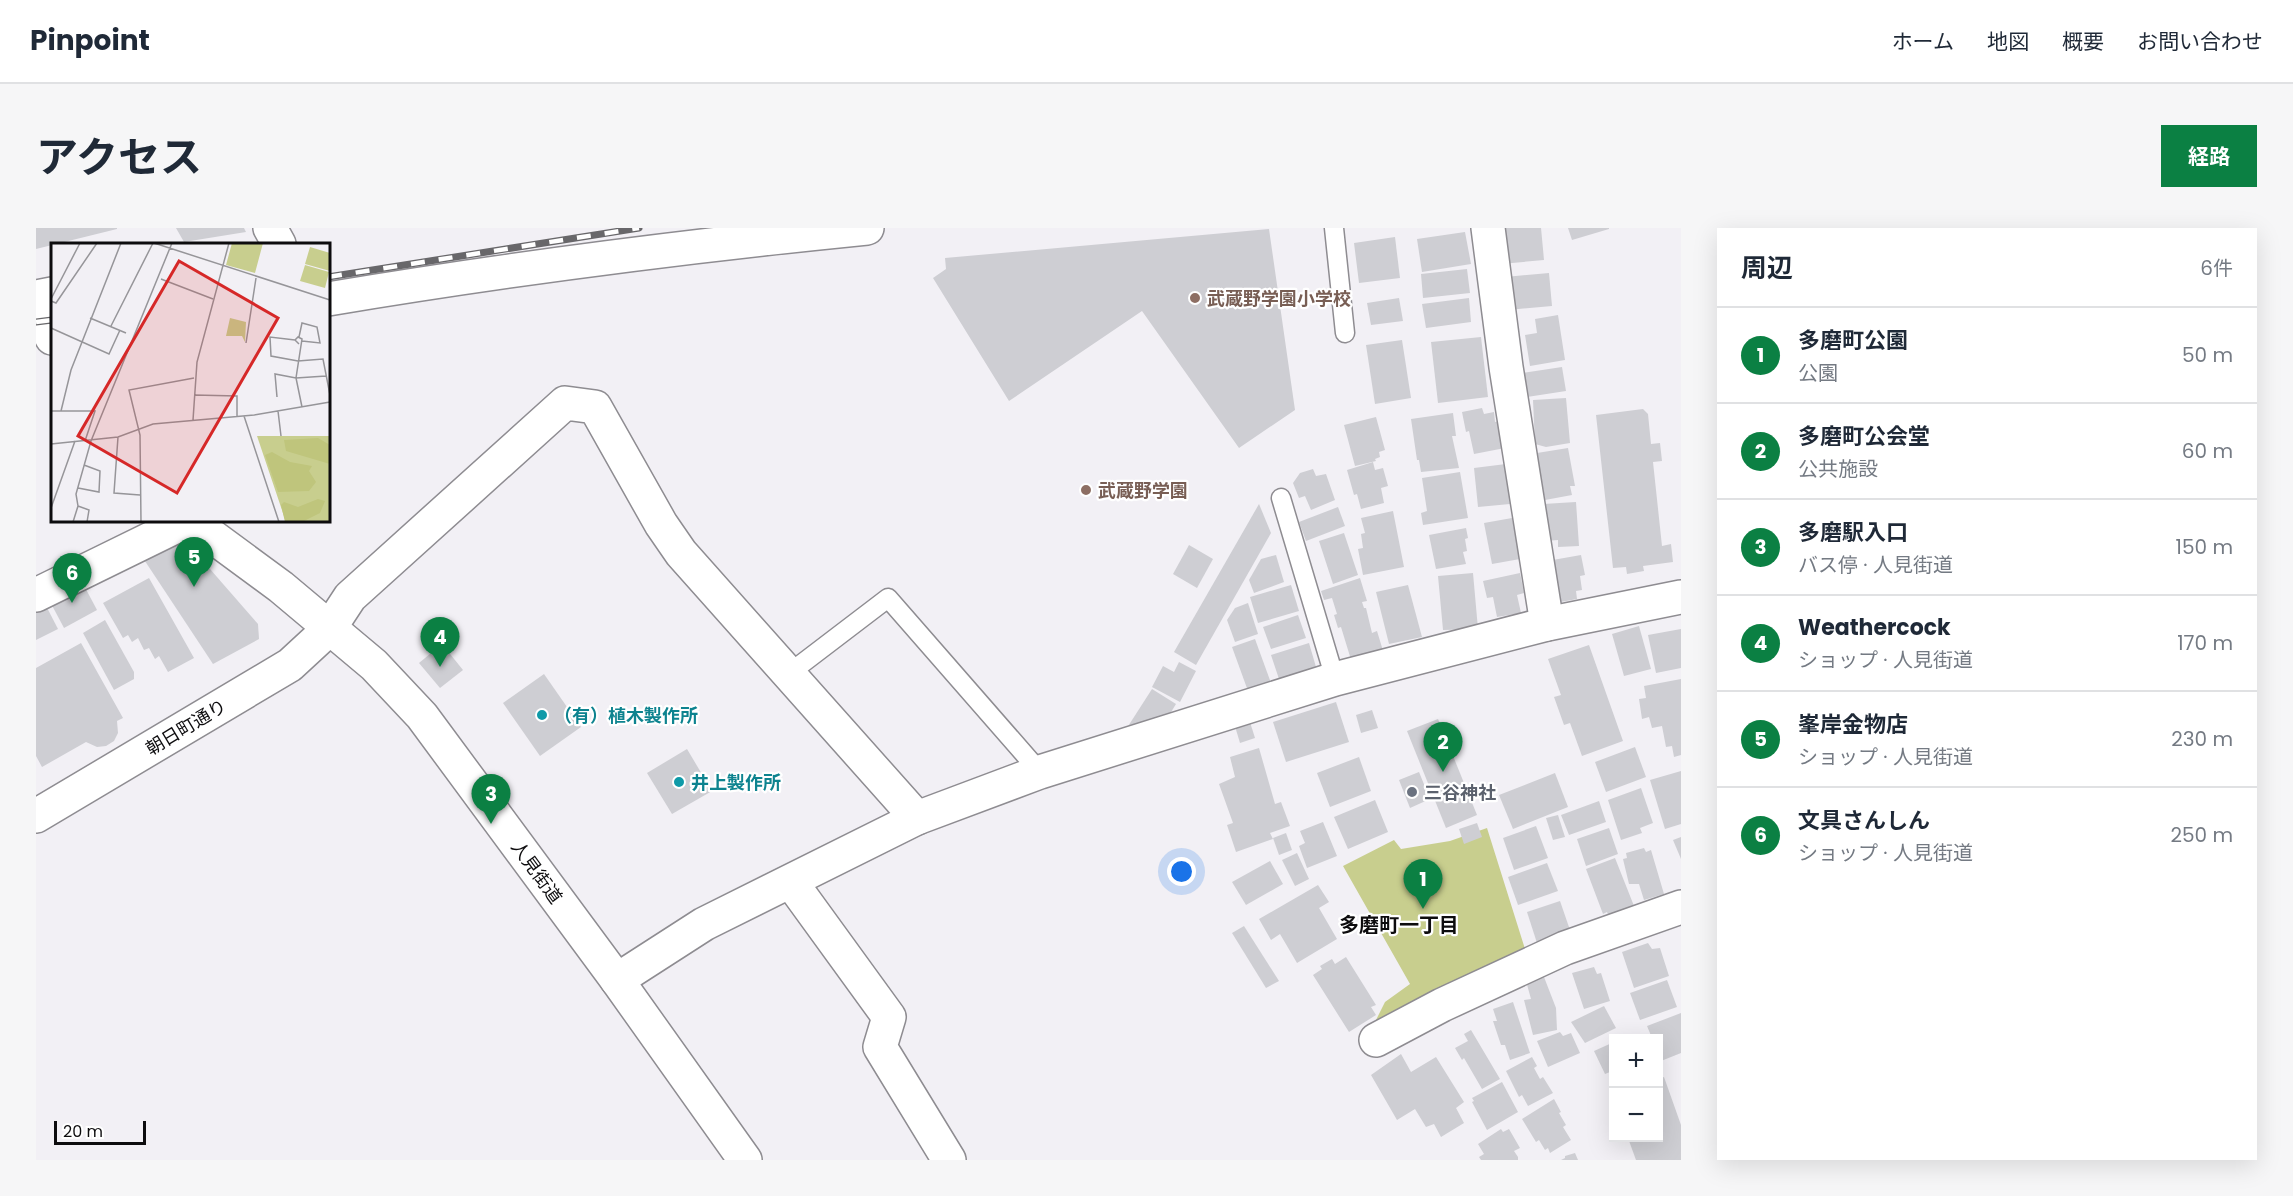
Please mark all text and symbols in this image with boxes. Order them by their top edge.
text: Pinpoint [30,21,150,60]
text: ホーム [1892,27,1954,56]
text: 地図 [1987,27,2029,56]
text: 概要 [2062,27,2104,56]
text: お問い合わせ [2137,27,2263,56]
button: 経路 [2161,125,2257,187]
text: アクセス [36,128,202,187]
inset map [51,243,330,522]
text: 周辺 [1741,250,1793,286]
text: 6件 [2200,254,2233,282]
place label: 武蔵野学園小学校 [1207,286,1351,311]
marker: 武蔵野学園小学校 [1188,291,1202,305]
text: 多磨町公園 [1798,325,1908,356]
text: 1 [1757,341,1764,369]
text: 50 m [2182,341,2233,369]
text: 公園 [1798,359,1838,387]
text: 多磨町公会堂 [1798,421,1930,452]
text: 2 [1755,437,1766,465]
text: 60 m [2182,437,2233,465]
text: 公共施設 [1798,455,1878,483]
place label: 武蔵野学園 [1098,478,1188,503]
marker: 武蔵野学園 [1079,483,1093,497]
text: 多磨駅入口 [1798,517,1908,548]
text: 3 [1754,533,1767,561]
text: 150 m [2176,533,2233,561]
pin: 5 [174,538,214,587]
text: バス停 · 人見街道 [1798,551,1953,579]
pin: 6 [52,554,92,603]
text: Weathercock [1798,612,1951,643]
pin: 4 [420,618,460,667]
text: 4 [1754,629,1767,657]
text: 170 m [2177,629,2233,657]
text: ショップ · 人見街道 [1798,646,1973,674]
street label: 朝日町通り [141,693,231,761]
place label: （有）植木製作所 [554,703,698,728]
marker: （有）植木製作所 [535,708,549,722]
text: 峯岸金物店 [1798,709,1908,740]
pin: 2 [1424,722,1462,772]
text: 5 [1754,725,1767,753]
text: 230 m [2171,725,2233,753]
text: ショップ · 人見街道 [1798,743,1973,771]
place label: 井上製作所 [691,770,781,795]
pin: 3 [472,774,510,824]
marker: 井上製作所 [672,775,686,789]
place label: 三谷神社 [1424,780,1496,805]
marker: 三谷神社 [1405,785,1419,799]
text: 文具さんしん [1798,805,1930,836]
text: 6 [1754,821,1767,849]
text: 250 m [2170,821,2233,849]
street label: 人見街道 [506,836,568,908]
text: ショップ · 人見街道 [1798,839,1973,867]
your location [1167,857,1196,886]
pin: 1 [1404,860,1442,909]
district label: 多磨町一丁目 [1339,911,1459,939]
map controls [1609,1034,1663,1142]
button: + [1609,1034,1663,1088]
button: − [1609,1088,1663,1142]
scale bar [54,1118,146,1146]
text: 20 m [63,1120,103,1143]

